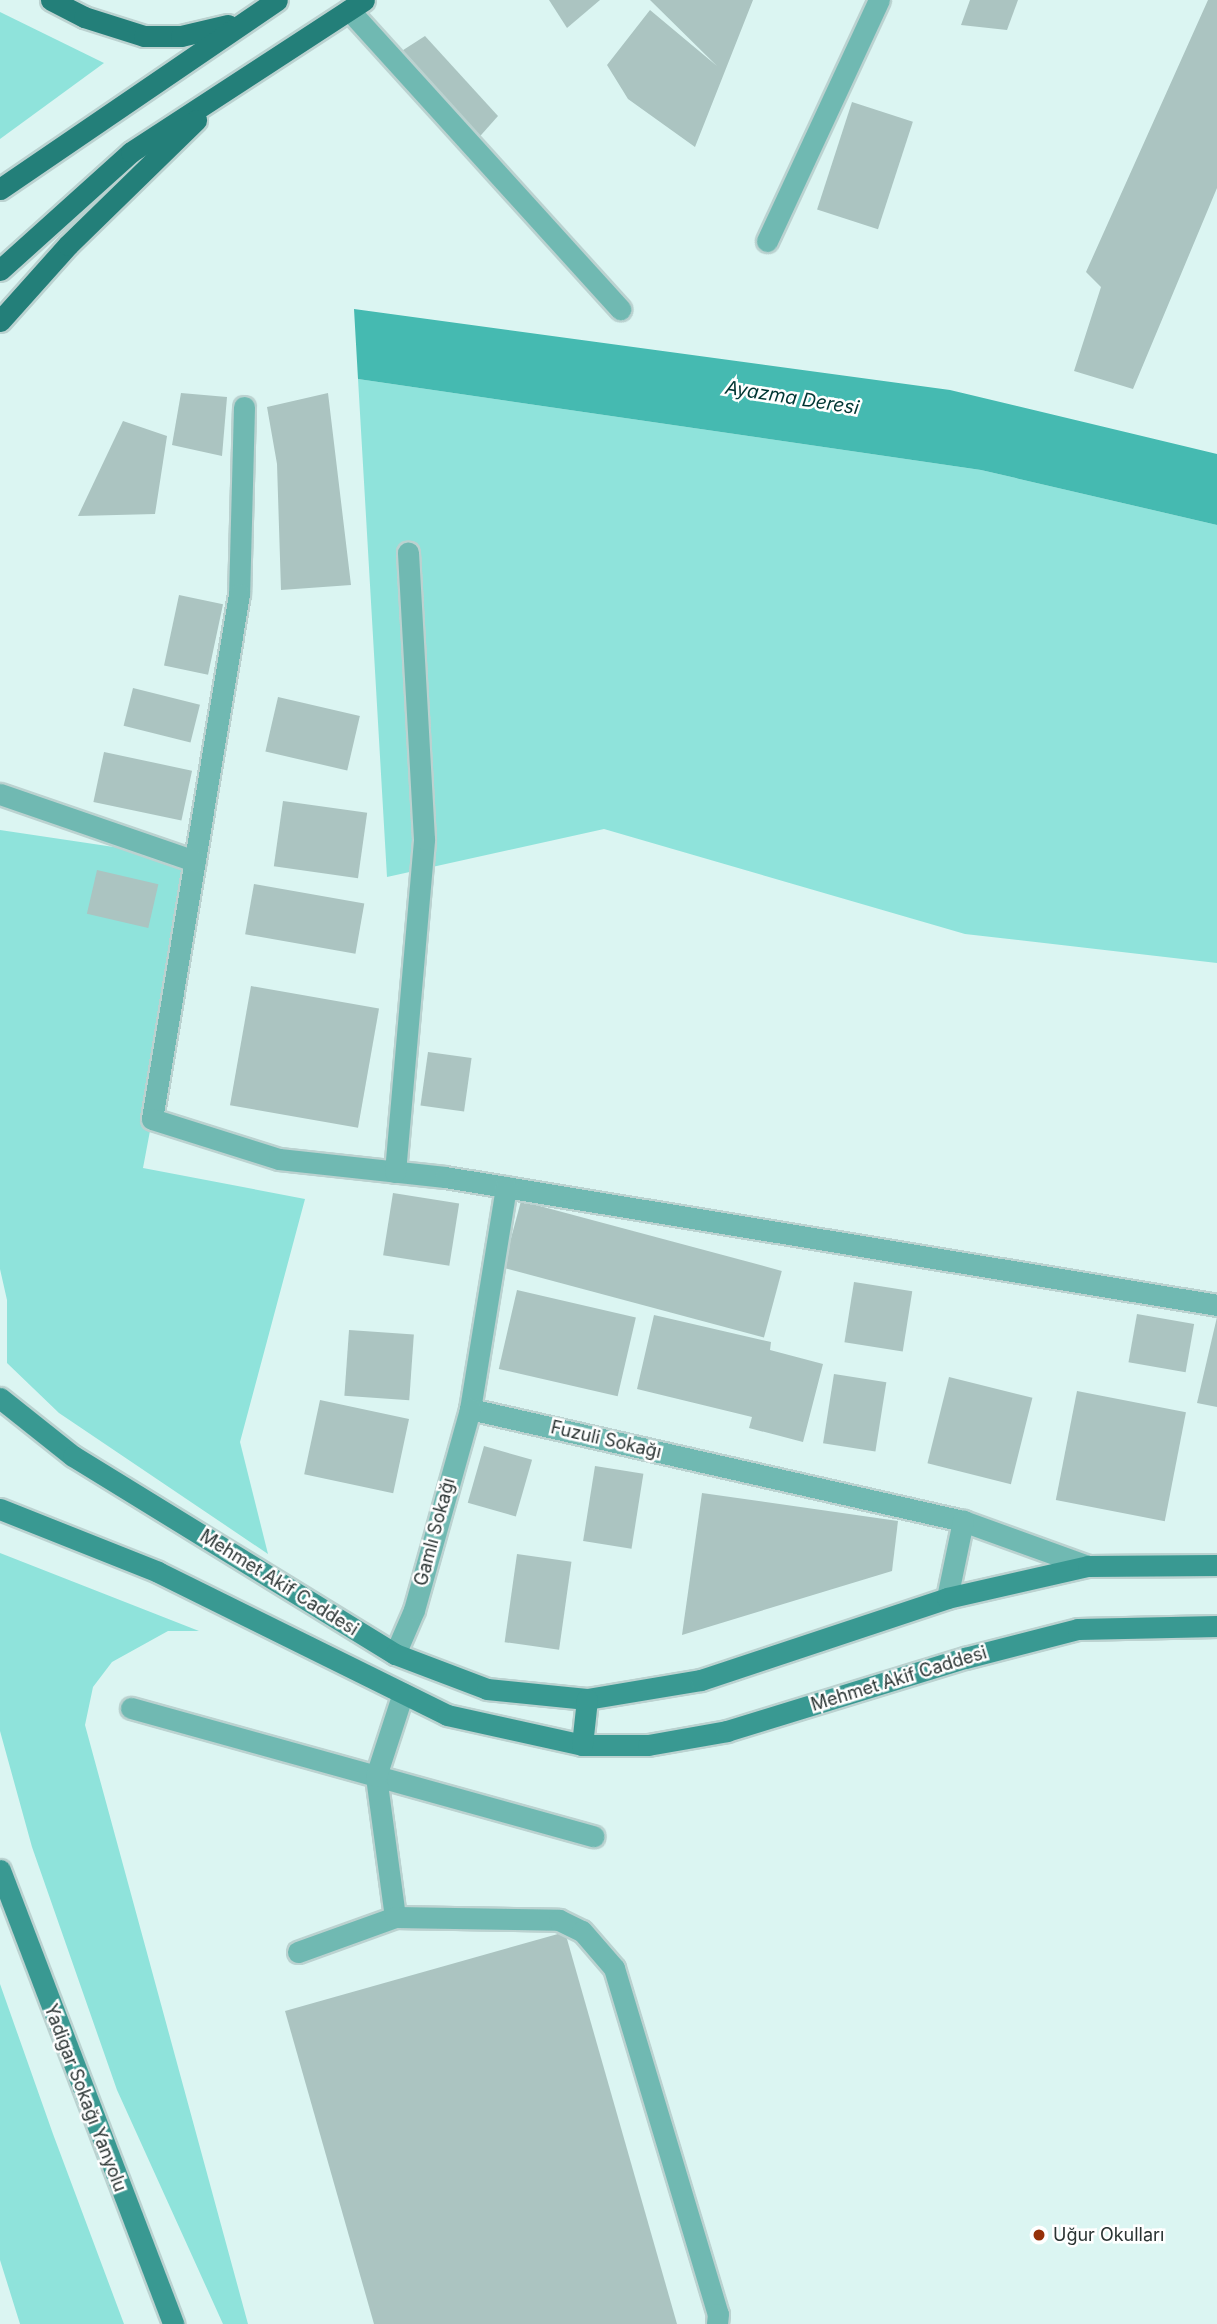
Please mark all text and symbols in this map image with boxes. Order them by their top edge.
water label: Ayazma Deresi [724,376,860,420]
street label: Fuzuli Sokağı [549,1417,663,1463]
street label: Gamlı Sokağı [410,1476,460,1588]
street label: Mehmet Akif Caddesi [196,1525,362,1641]
street label: Mehmet Akif Caddesi [809,1642,989,1716]
street label: Yadigar Sokağı Yanyolu [39,2001,131,2195]
place label: Uğur Okulları [1053,2224,1164,2246]
marker: Uğur Okulları [1031,2227,1047,2243]

